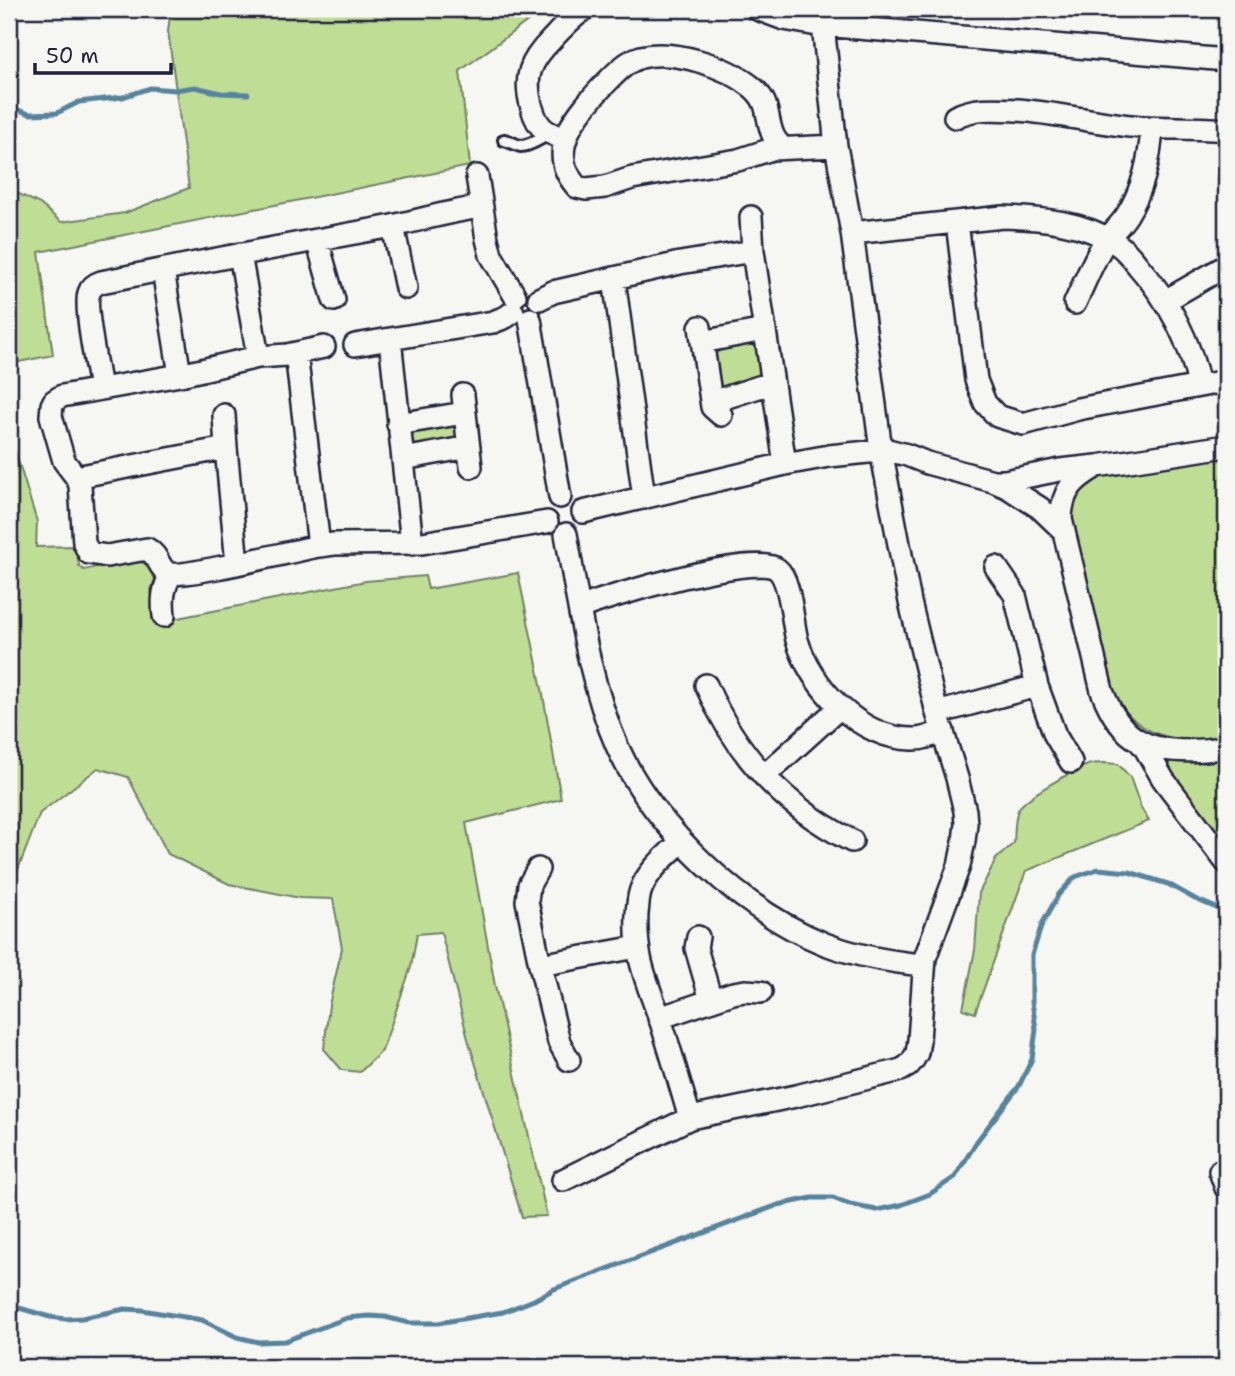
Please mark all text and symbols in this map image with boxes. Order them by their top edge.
scale bar [35,32,172,76]
text: 50 m [46,42,99,70]

